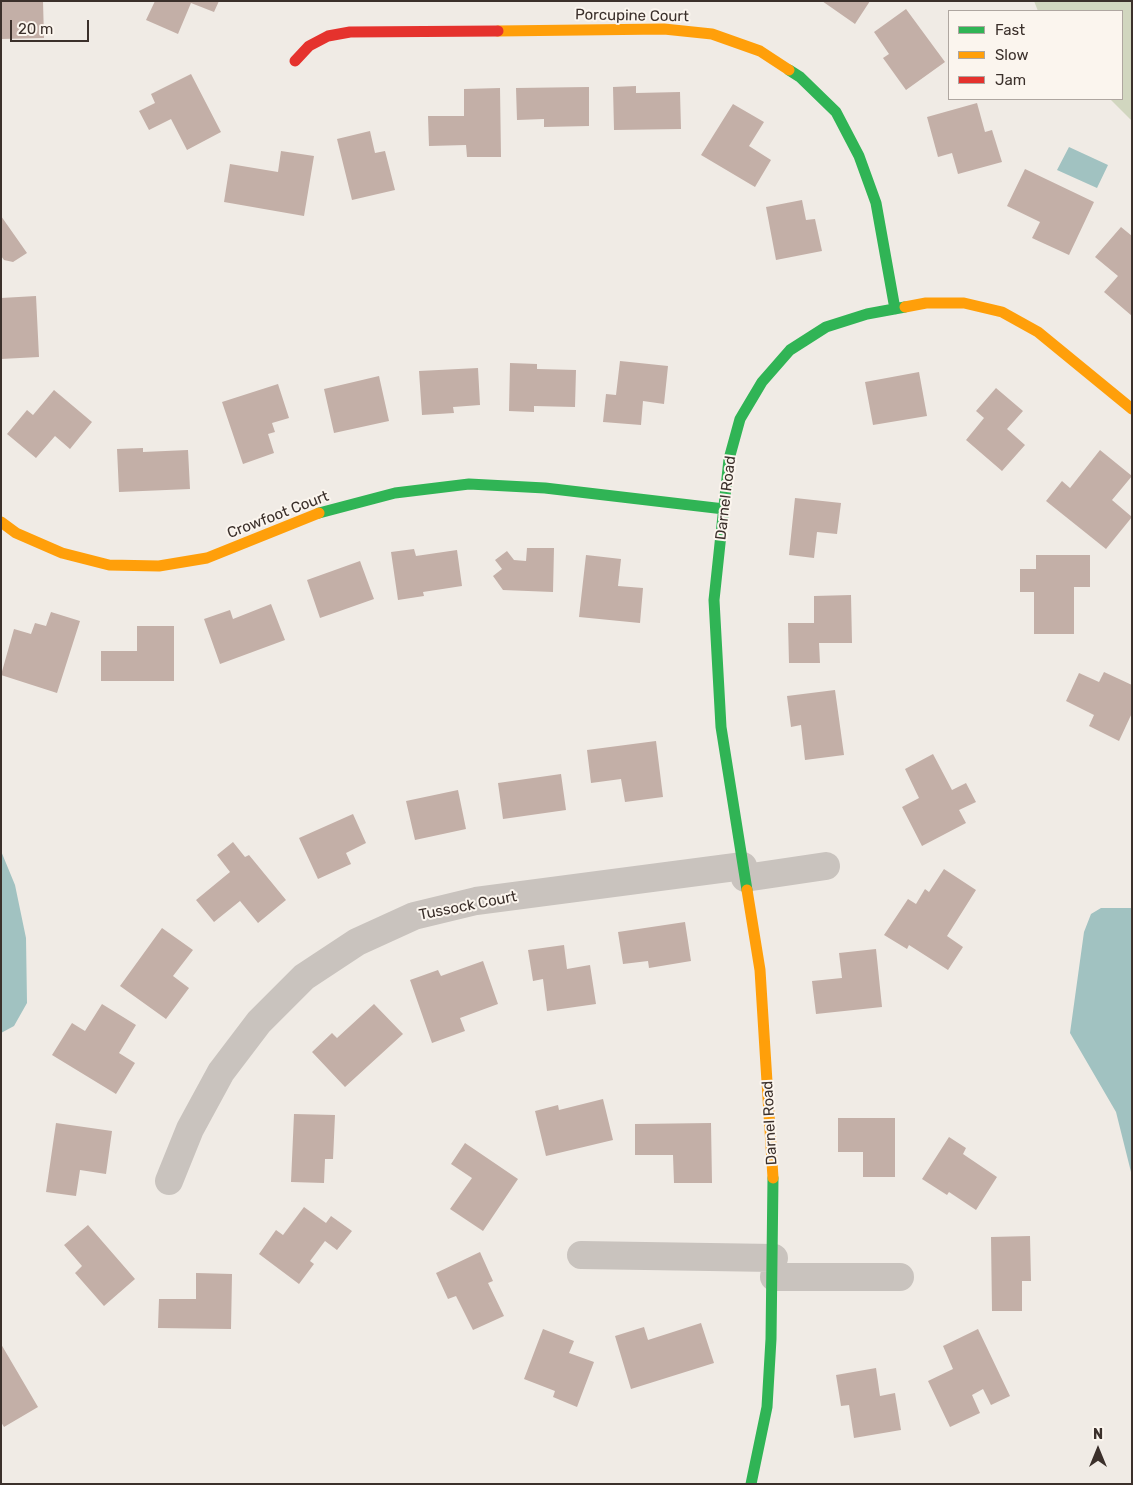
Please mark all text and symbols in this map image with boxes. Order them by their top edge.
street label: Porcupine Court [575,6,689,26]
scale bar [12,10,91,42]
legend [948,10,1123,100]
text: 20 m [18,20,53,38]
text: Fast [995,21,1025,39]
text: Slow [995,46,1028,64]
text: Jam [995,71,1026,89]
street label: Darnel Road [712,455,740,541]
street label: Crowfoot Court [225,487,331,543]
street label: Tussock Court [418,888,518,924]
street label: Darnel Road [759,1080,781,1166]
north arrow [1073,1425,1123,1475]
text: N [1093,1426,1103,1443]

